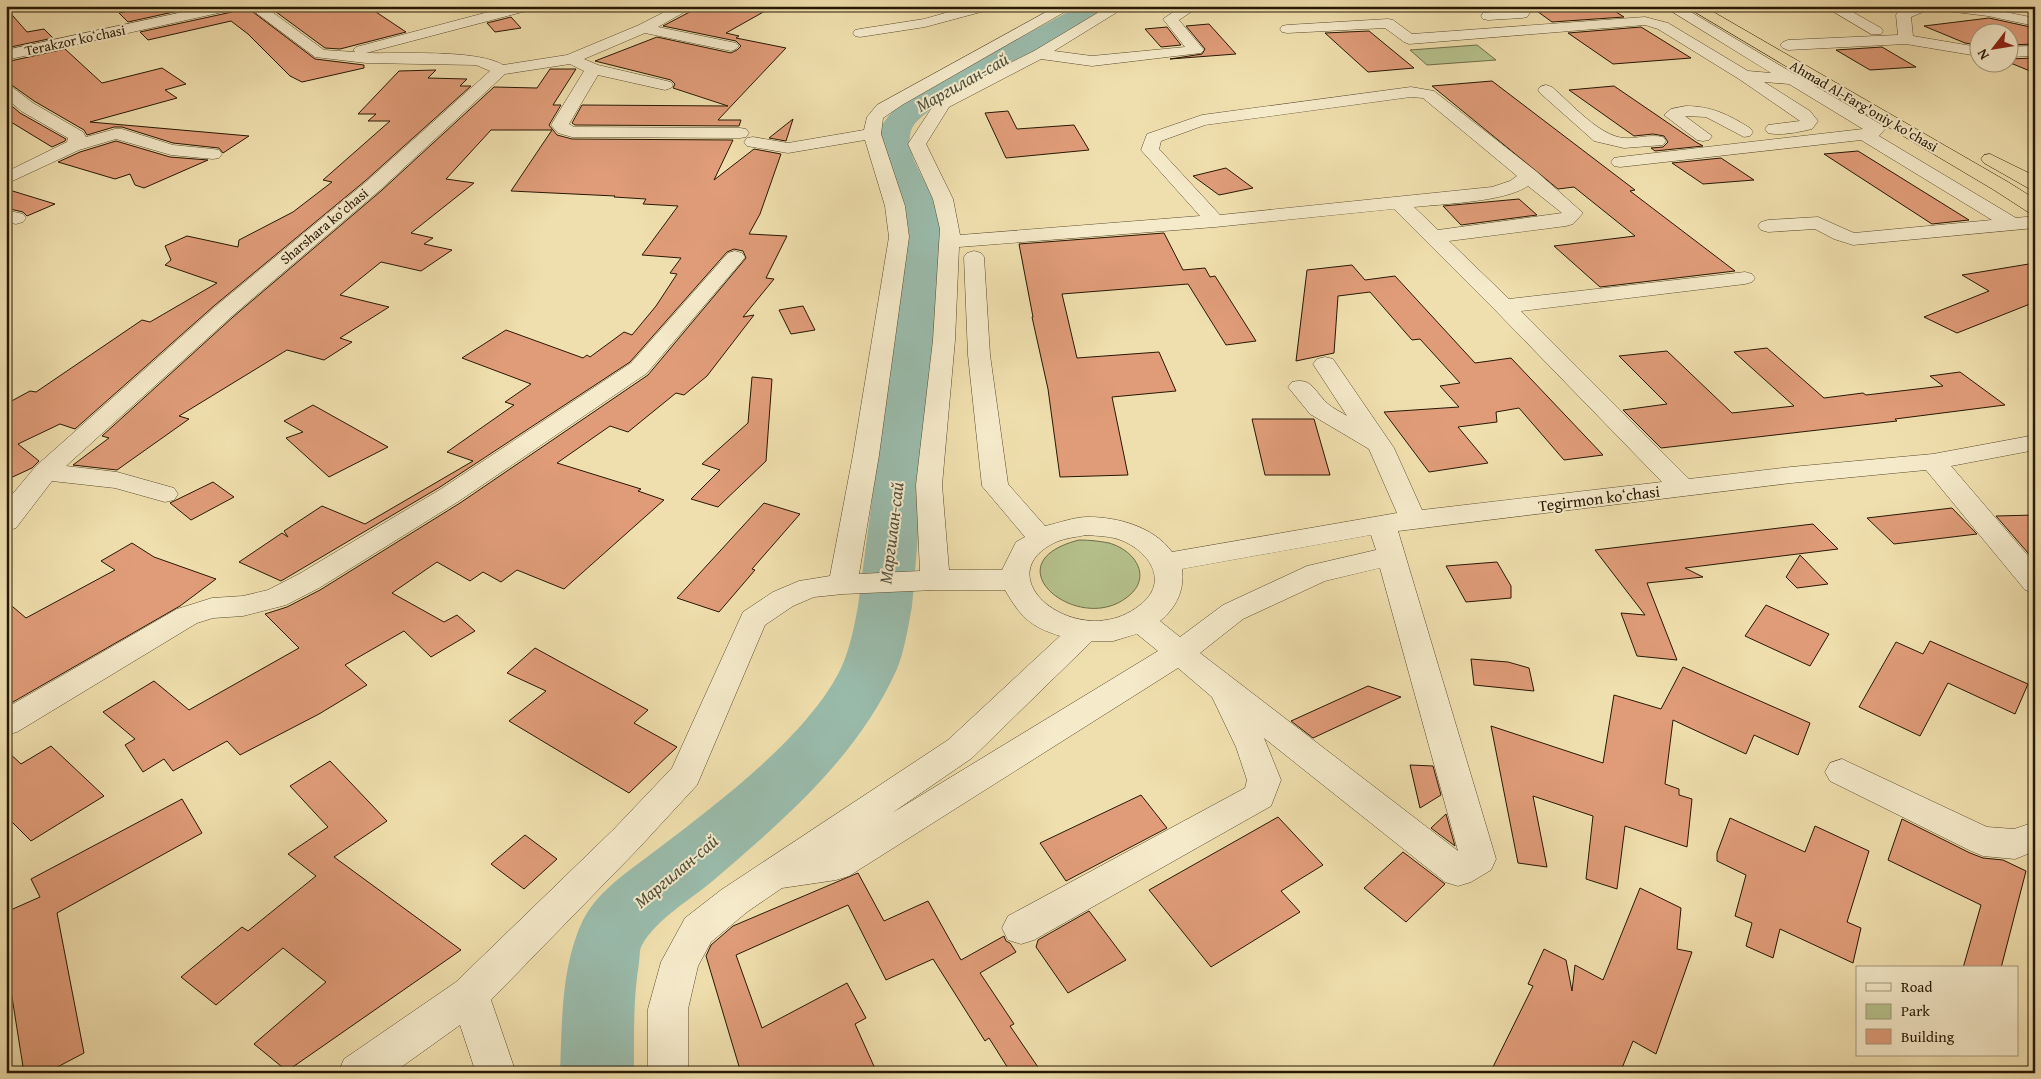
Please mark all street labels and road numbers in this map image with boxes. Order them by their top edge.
street label: Terakzor koʻchasi [23,20,127,60]
street label: Ahmad Al-Farg'oniy ko'chasi [1786,55,1942,157]
street label: Sharshara koʻchasi [276,183,372,269]
street label: Tegirmon koʻchasi [1537,479,1662,517]

